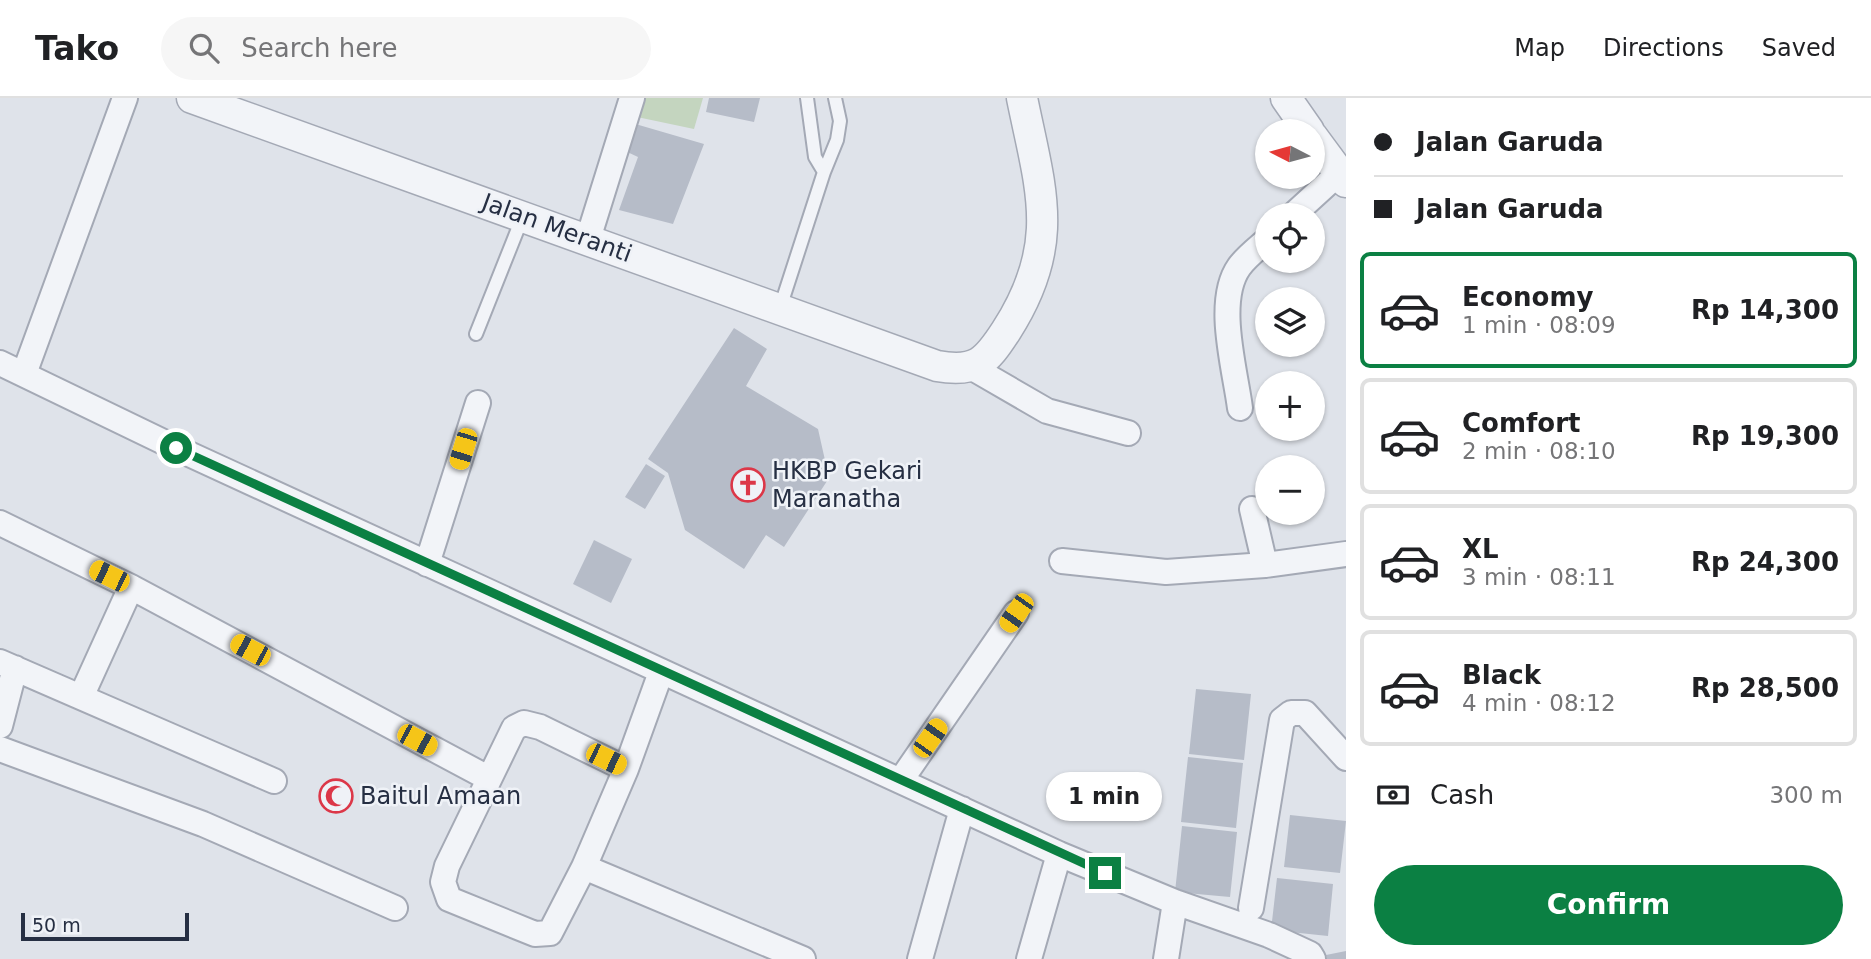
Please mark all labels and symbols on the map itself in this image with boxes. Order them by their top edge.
north arrow [1255,119,1325,189]
street label: Jalan Meranti [476,187,636,268]
car [447,426,480,472]
route start [160,432,192,464]
place label: HKBP Gekari Maranatha [772,457,922,513]
church icon: HKBP Gekari Maranatha [729,466,767,504]
car [86,557,133,595]
car [996,590,1037,636]
car [227,631,274,669]
car [910,715,951,761]
car [394,721,441,759]
car [583,740,630,778]
callout: 1 min [1047,772,1163,820]
mosque icon: Baitul Amaan [317,777,355,815]
place label: Baitul Amaan [360,782,521,810]
route end [1089,857,1121,889]
scale bar [21,910,189,942]

